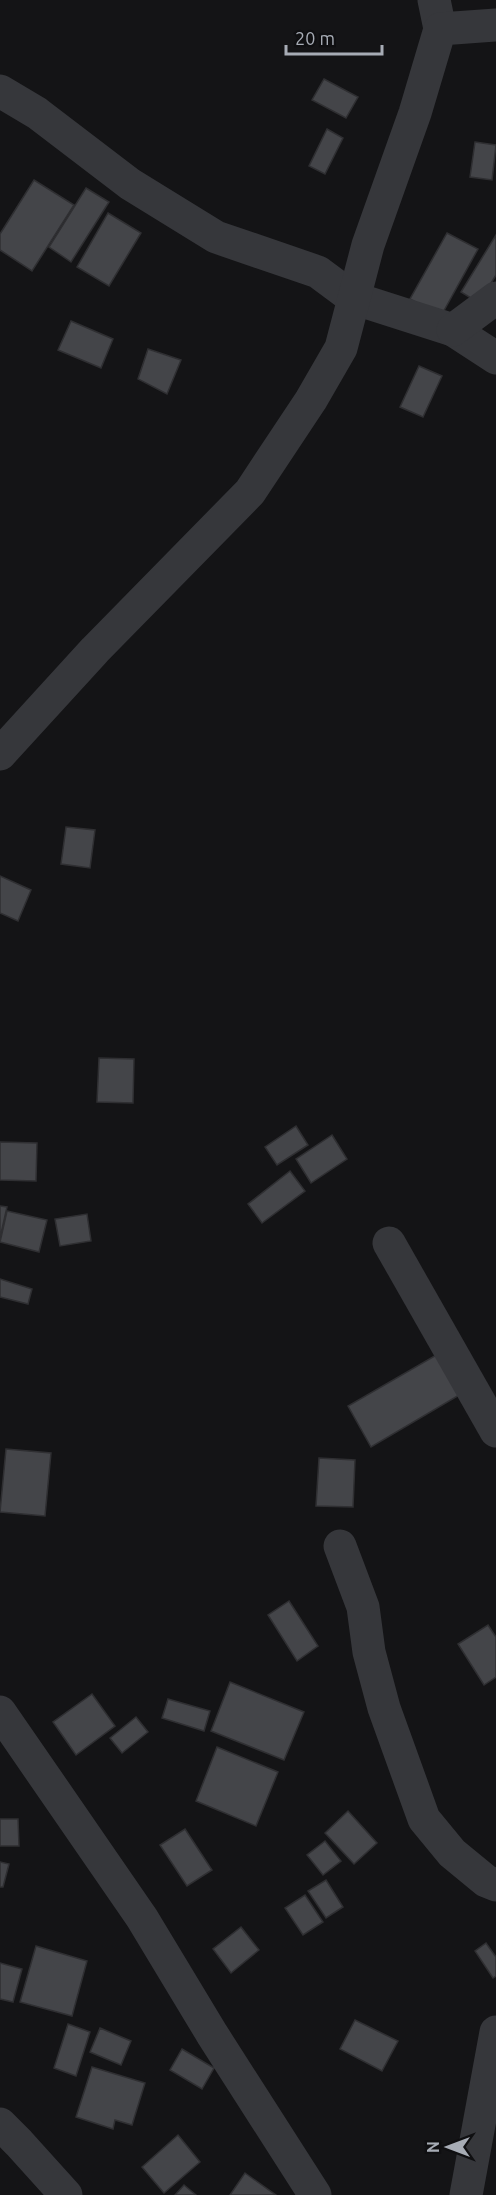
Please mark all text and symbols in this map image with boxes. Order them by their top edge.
scale bar [286,18,382,56]
text: 20 m [295,28,335,48]
north arrow [418,2117,478,2177]
text: N [424,2141,442,2153]

